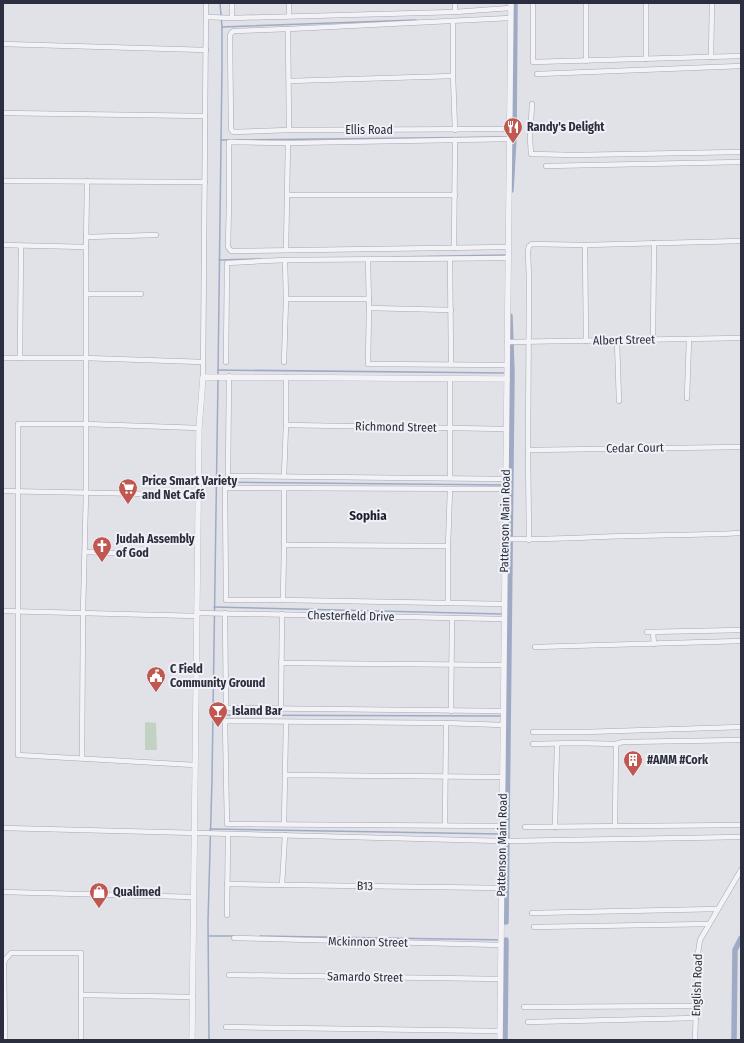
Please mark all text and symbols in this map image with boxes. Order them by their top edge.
restaurant icon: Randy's Delight [502,116,524,144]
place label: Randy's Delight [527,120,605,134]
street label: Ellis Road [345,123,393,137]
street label: Albert Street [593,332,655,348]
street label: Richmond Street [355,419,437,435]
street label: Cedar Court [606,440,664,456]
street label: Pattenson Main Road [497,469,513,573]
place label: Price Smart Variety and Net Café [142,474,237,502]
supermarket icon: Price Smart Variety and Net Café [117,477,139,505]
district label: Sophia [349,508,387,523]
place label: Judah Assembly of God [115,532,195,560]
church icon: Judah Assembly of God [91,535,113,563]
street label: Chesterfield Drive [307,608,395,624]
place label: C Field Community Ground [170,662,265,690]
public building icon: C Field Community Ground [145,665,167,693]
bar icon: Island Bar [207,700,229,728]
place label: Island Bar [232,704,283,718]
building icon: #AMM #Cork [622,749,644,777]
place label: #AMM #Cork [647,753,709,767]
street label: Pattenson Main Road [494,793,510,897]
street label: B13 [357,879,373,893]
shop icon: Qualimed [88,881,110,909]
place label: Qualimed [113,885,161,899]
street label: Mckinnon Street [328,934,408,950]
street label: English Road [689,953,705,1017]
street label: Samardo Street [327,969,403,985]

